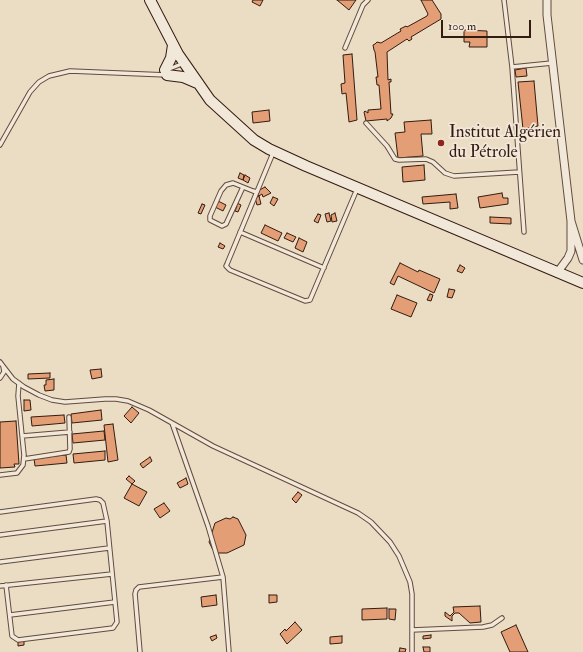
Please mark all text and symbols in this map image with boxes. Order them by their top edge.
scale bar [443,12,533,38]
text: 100 m [448,19,476,34]
place label: Institut Algérien du Pétrole [449,123,561,163]
marker: Institut Algérien du Pétrole [436,138,446,148]

